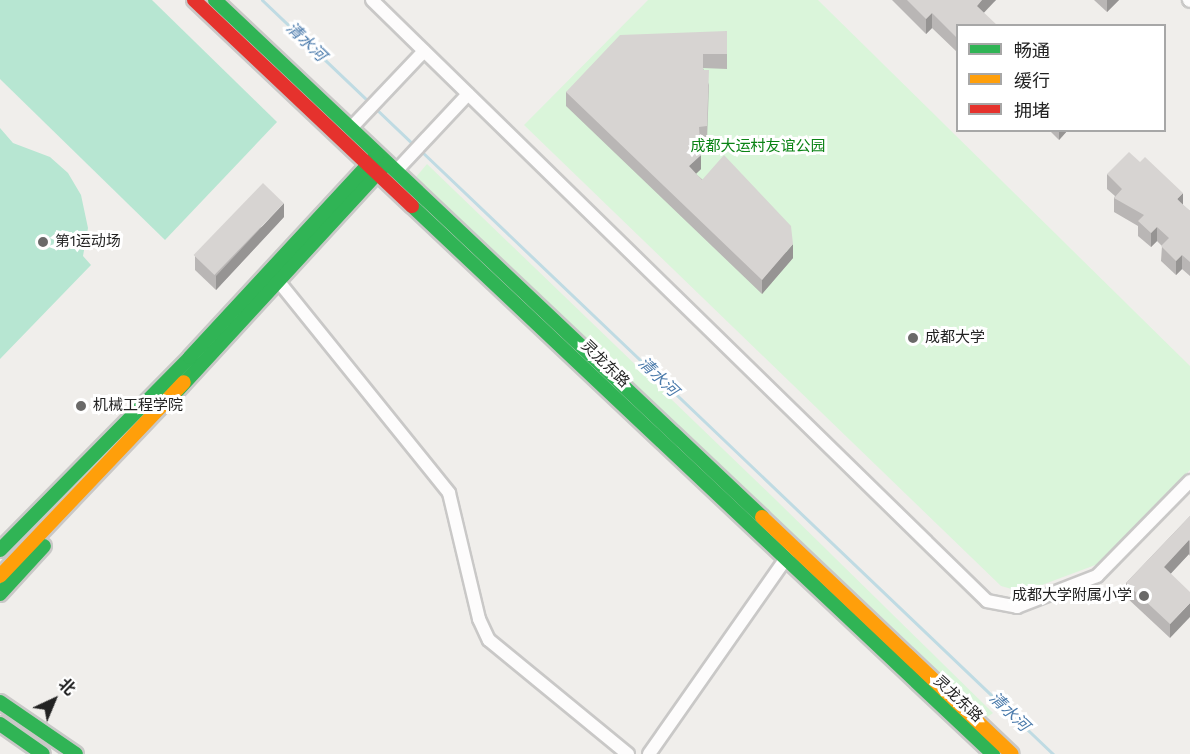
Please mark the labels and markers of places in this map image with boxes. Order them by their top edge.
place label: 第1运动场 [55,233,121,251]
marker: 第1运动场 [36,235,50,249]
place label: 成都大学 [925,329,985,347]
marker: 成都大学 [906,331,920,345]
place label: 机械工程学院 [93,397,183,415]
marker: 机械工程学院 [74,399,88,413]
place label: 成都大学附属小学 [1012,587,1132,605]
marker: 成都大学附属小学 [1137,589,1151,603]

